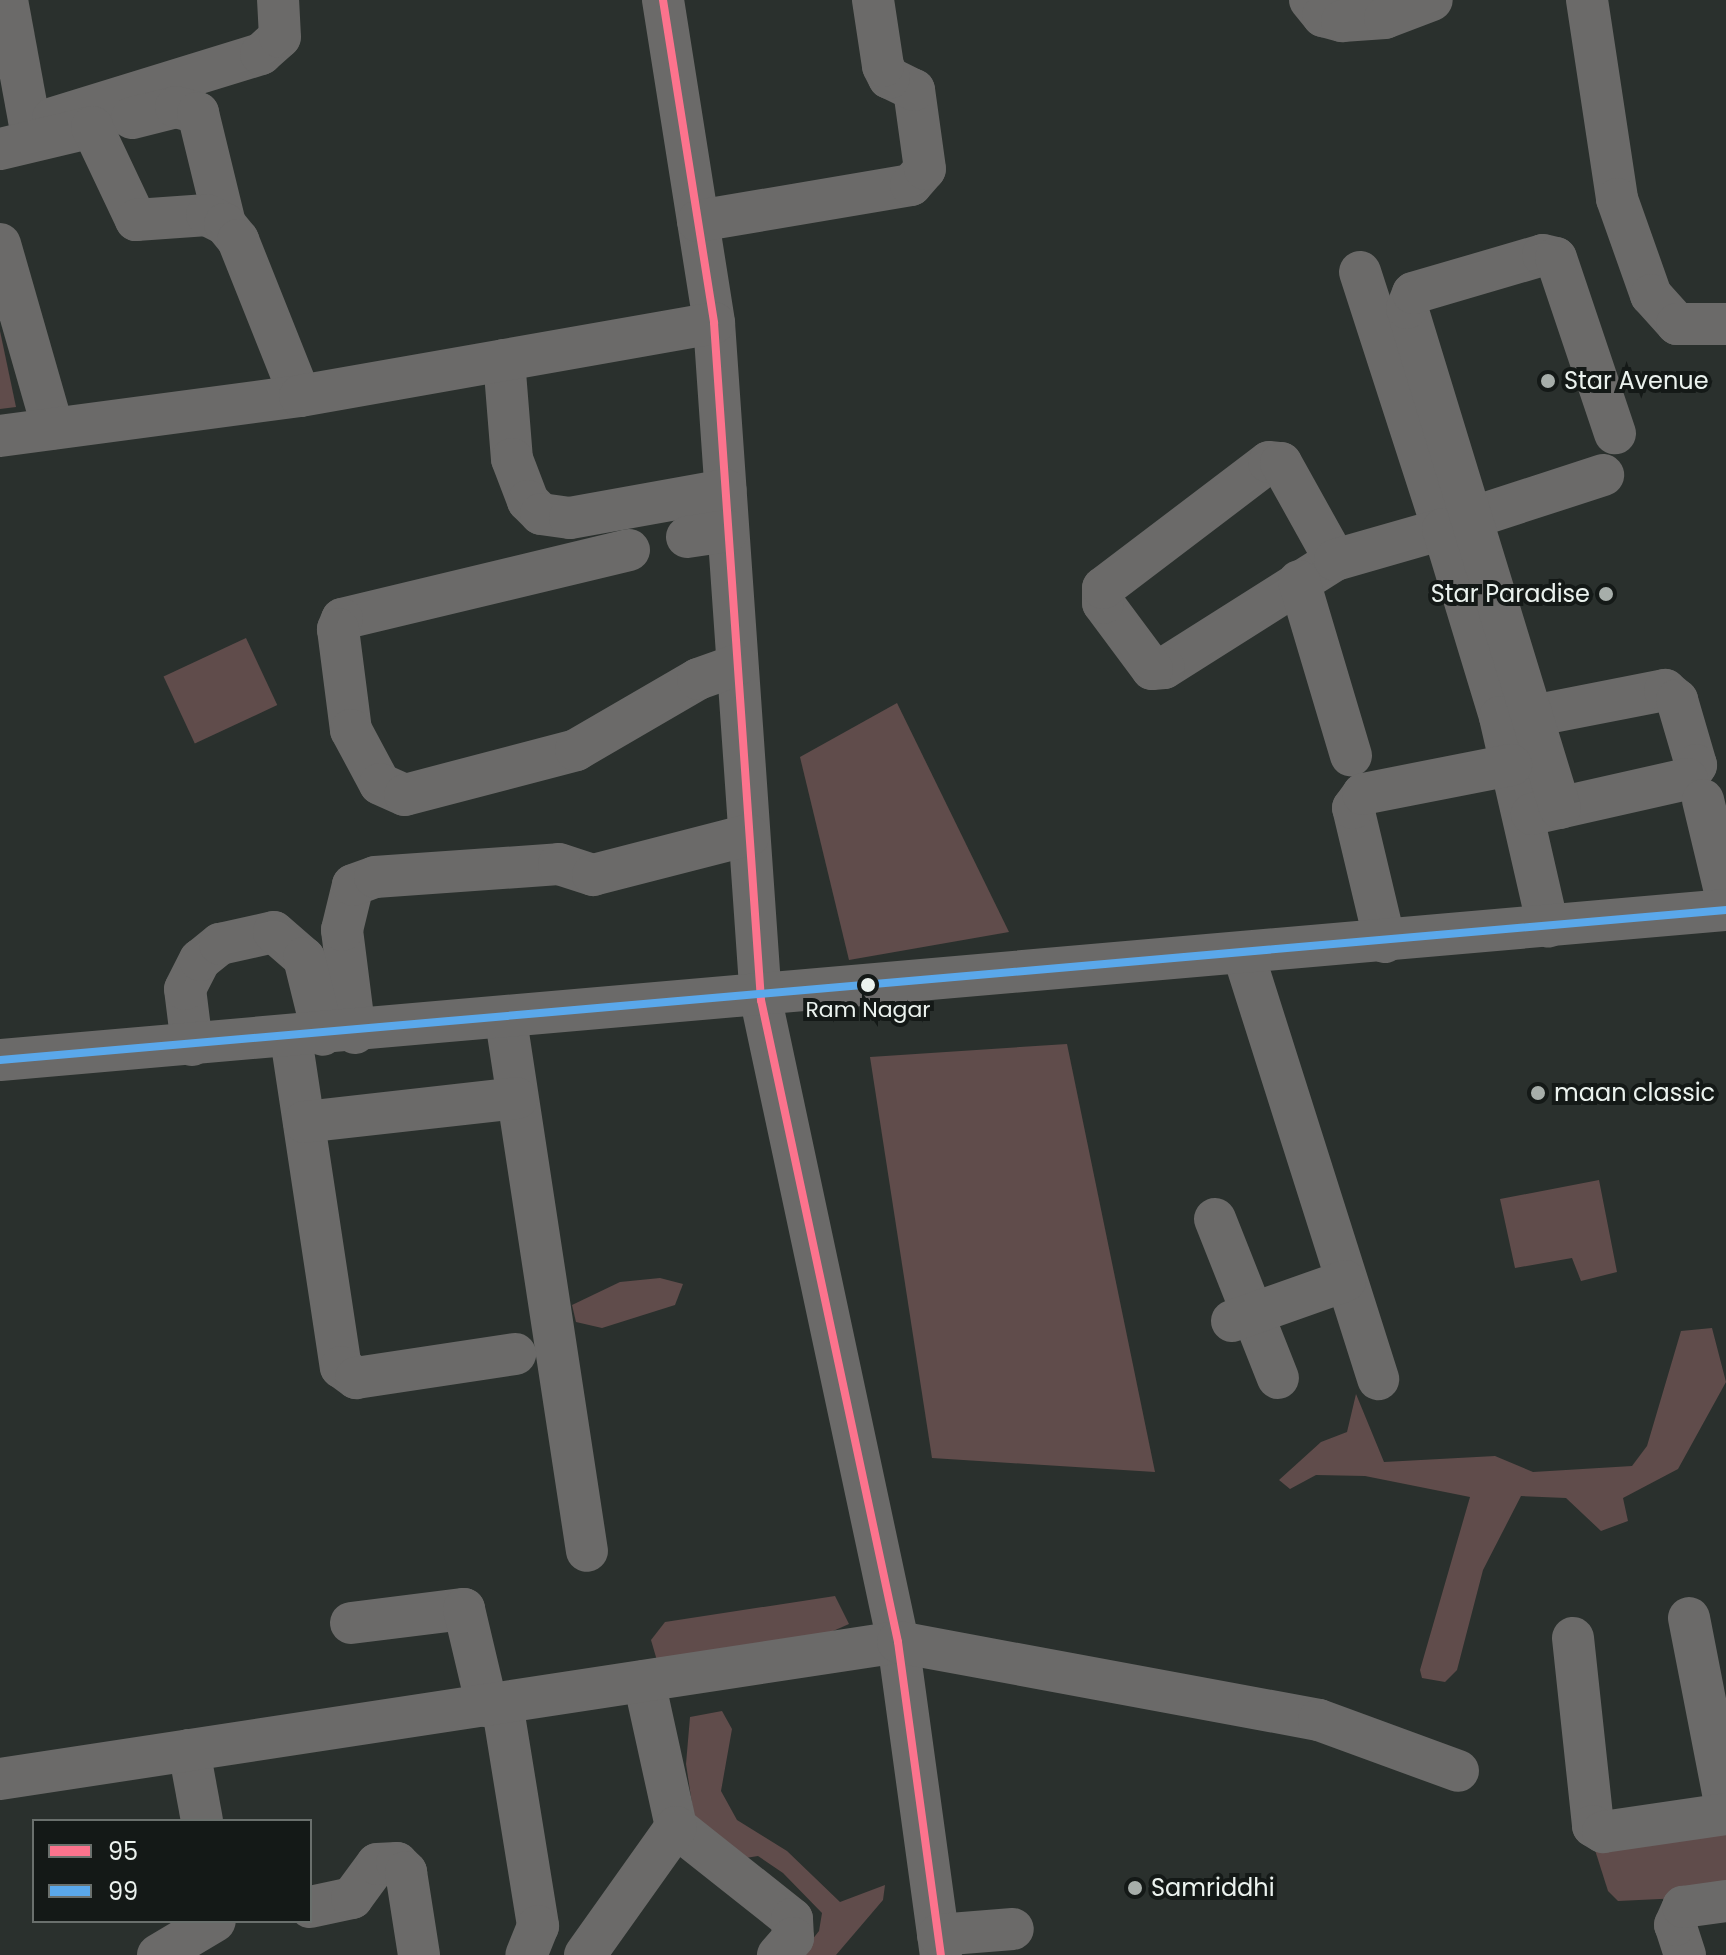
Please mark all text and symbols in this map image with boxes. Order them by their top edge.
place label: Star Avenue [1564,367,1709,395]
marker: Star Avenue [1539,372,1557,390]
place label: Star Paradise [1431,580,1590,608]
marker: Star Paradise [1597,585,1615,603]
marker: Ram Nagar [860,977,876,993]
place label: Ram Nagar [805,997,931,1023]
place label: maan classic [1554,1079,1715,1107]
marker: maan classic [1529,1084,1547,1102]
legend [32,1819,312,1923]
text: 95 [108,1835,138,1868]
place label: Samriddhi [1151,1874,1275,1902]
text: 99 [108,1875,138,1908]
marker: Samriddhi [1126,1879,1144,1897]

